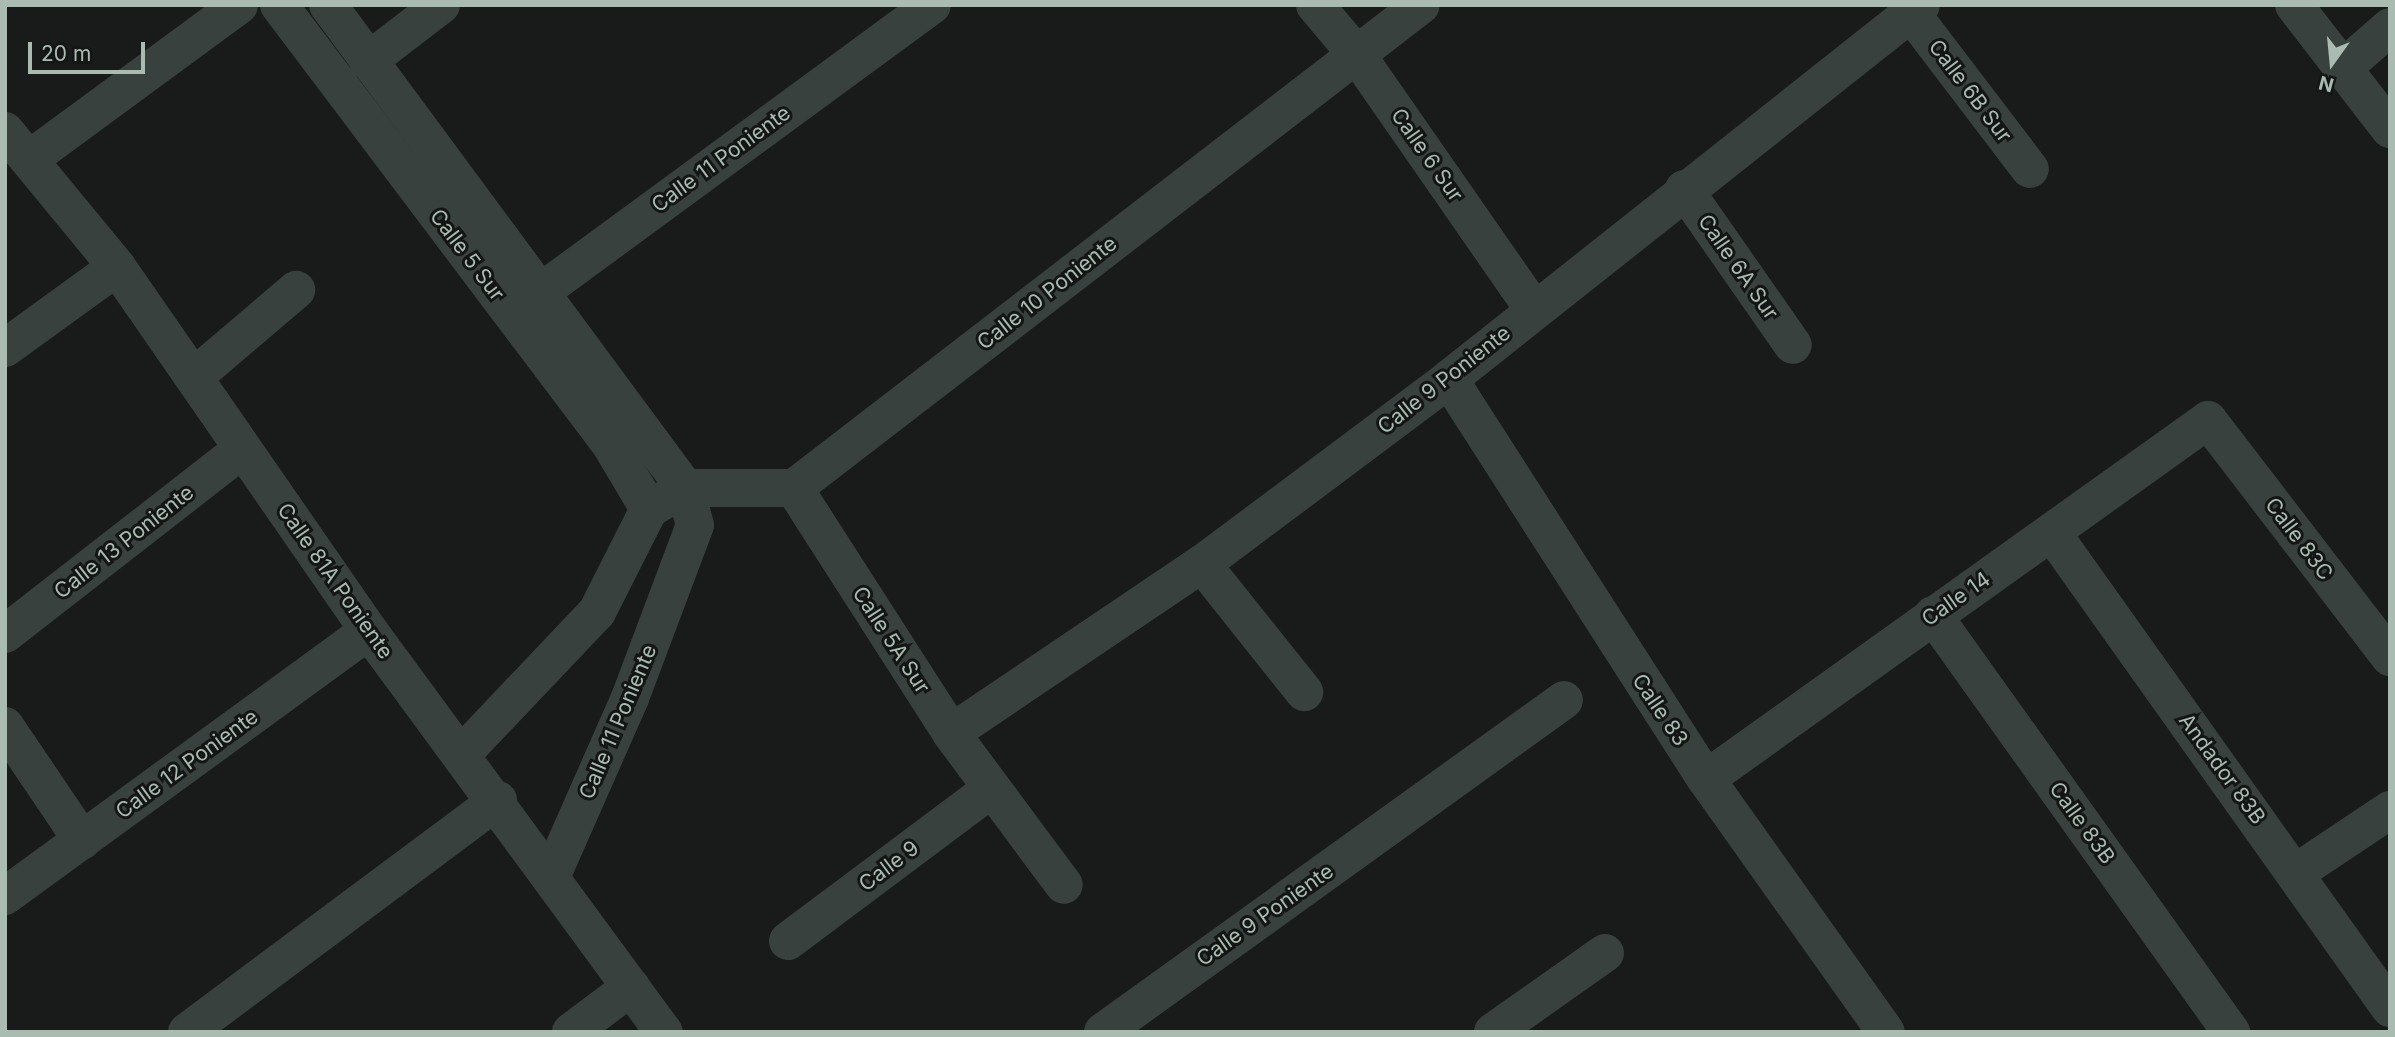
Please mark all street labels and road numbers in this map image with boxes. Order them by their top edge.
street label: Calle 6B Sur [1923,35,2017,147]
street label: Calle 11 Poniente [647,100,795,218]
street label: Calle 6 Sur [1386,103,1468,207]
street label: Calle 5 Sur [424,204,510,306]
street label: Calle 6A Sur [1692,210,1784,324]
street label: Calle 10 Poniente [972,231,1122,355]
street label: Calle 9 Poniente [1373,320,1515,440]
street label: Calle 13 Poniente [49,480,199,604]
street label: Calle 83C [2260,493,2338,585]
street label: Calle 81A Poniente [272,498,398,664]
street label: Calle 14 [1917,566,1995,632]
street label: Calle 5A Sur [847,582,935,698]
street label: Calle 11 Poniente [574,641,662,803]
street label: Calle 83 [1627,669,1693,751]
street label: Calle 12 Poniente [111,704,263,824]
street label: Andador 83B [2173,709,2271,829]
street label: Calle 83B [2044,777,2120,869]
street label: Calle 9 [854,835,924,897]
street label: Calle 9 Poniente [1192,858,1338,972]

